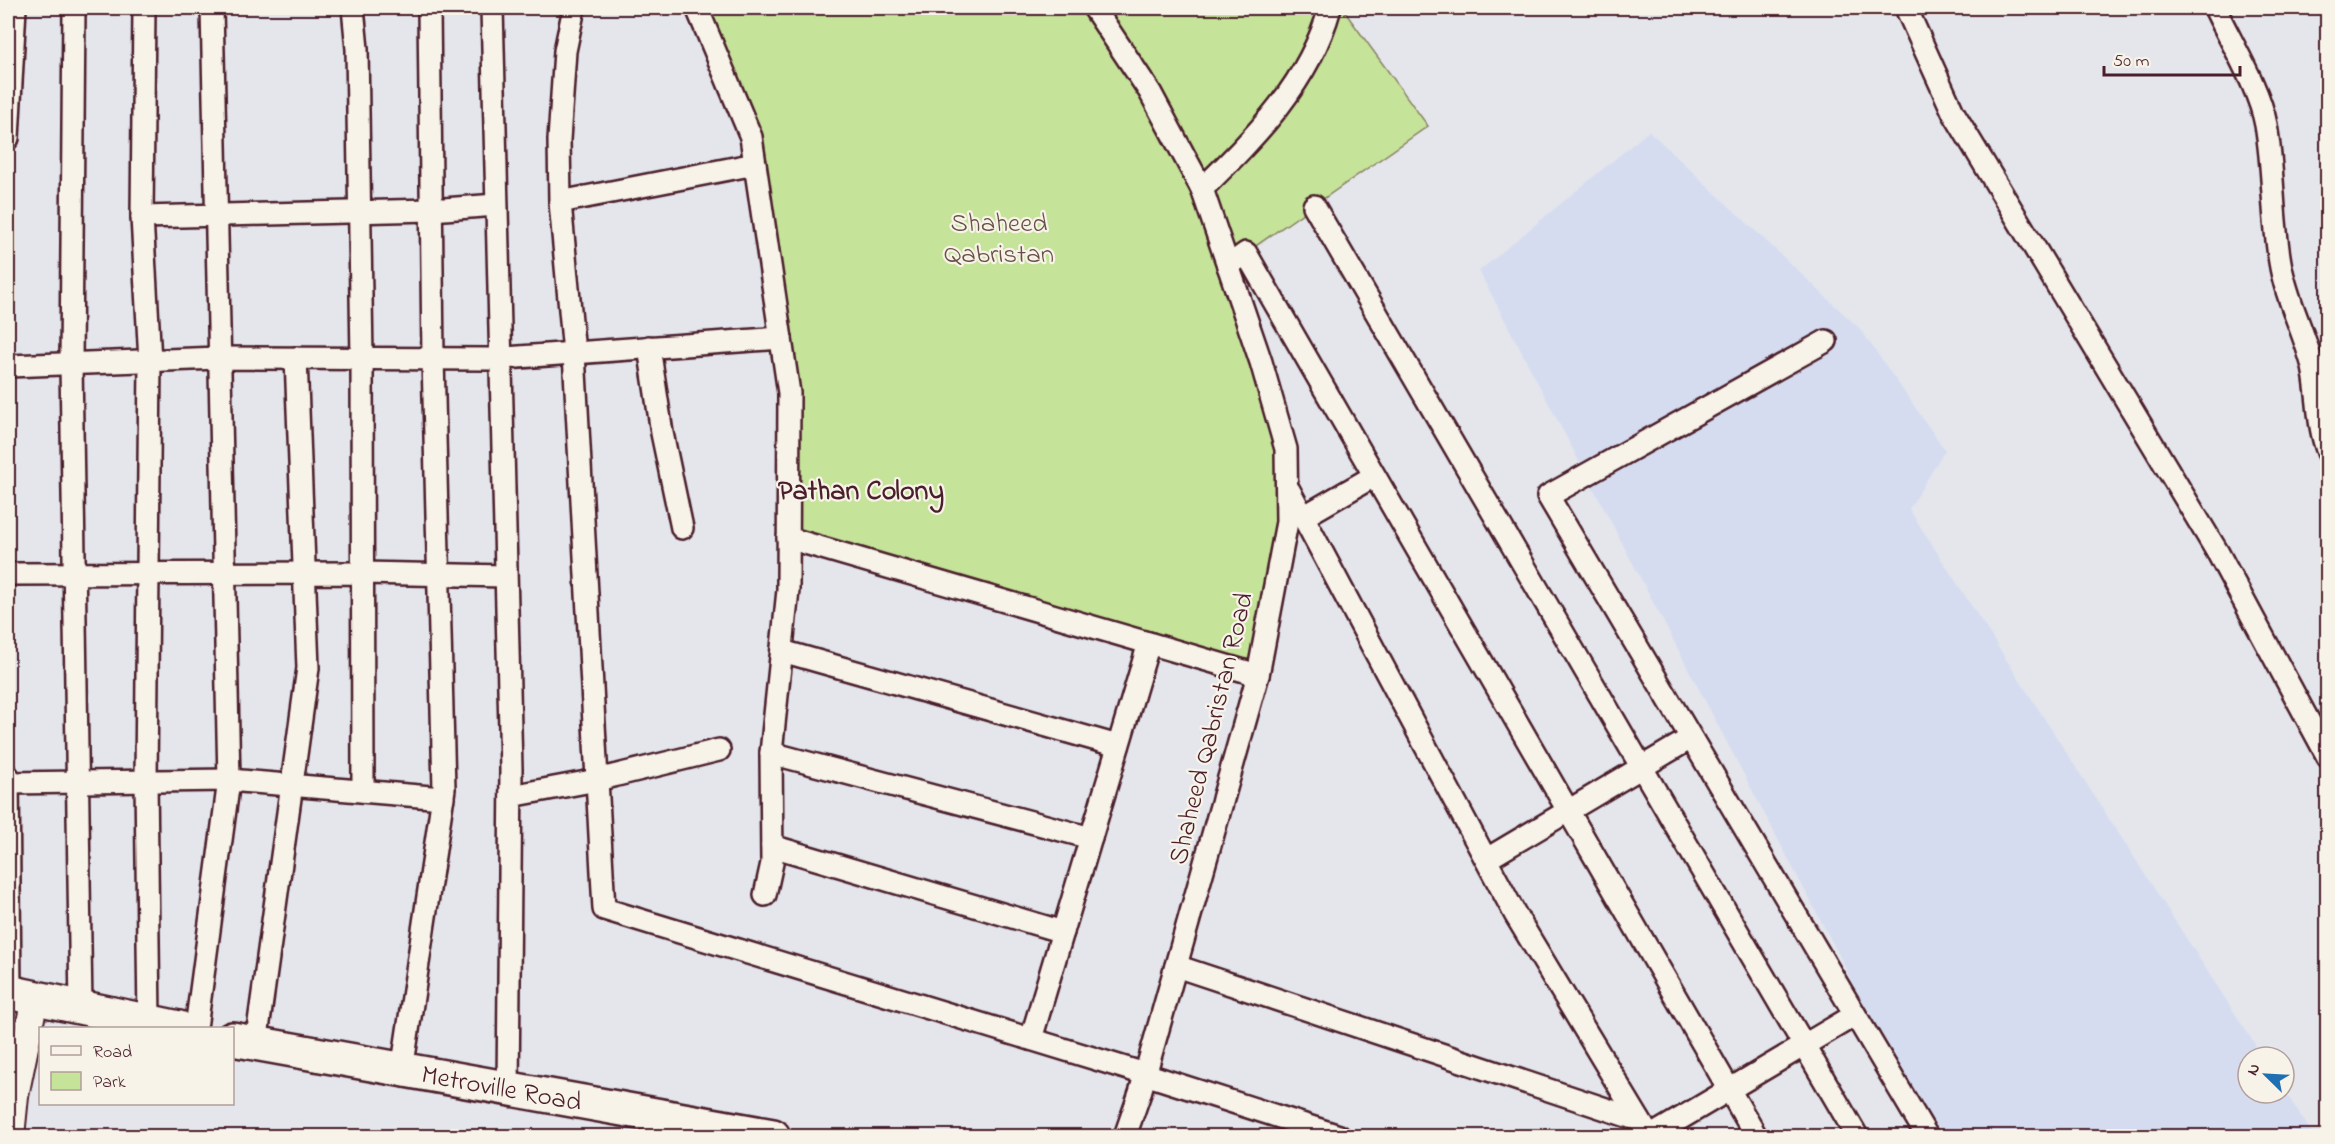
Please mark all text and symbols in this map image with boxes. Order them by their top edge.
scale bar [2104,39,2240,77]
text: 50 m [2113,49,2150,75]
park label: Shaheed Qabristan [944,205,1054,275]
district label: Pathan Colony [778,472,944,513]
street label: Shaheed Qabristan Road [1160,588,1265,869]
legend [39,1027,234,1105]
text: Road [93,1040,132,1066]
north arrow [2236,1045,2296,1105]
street label: Metroville Road [418,1056,584,1123]
text: N [2241,1060,2267,1080]
text: Park [93,1070,126,1096]

